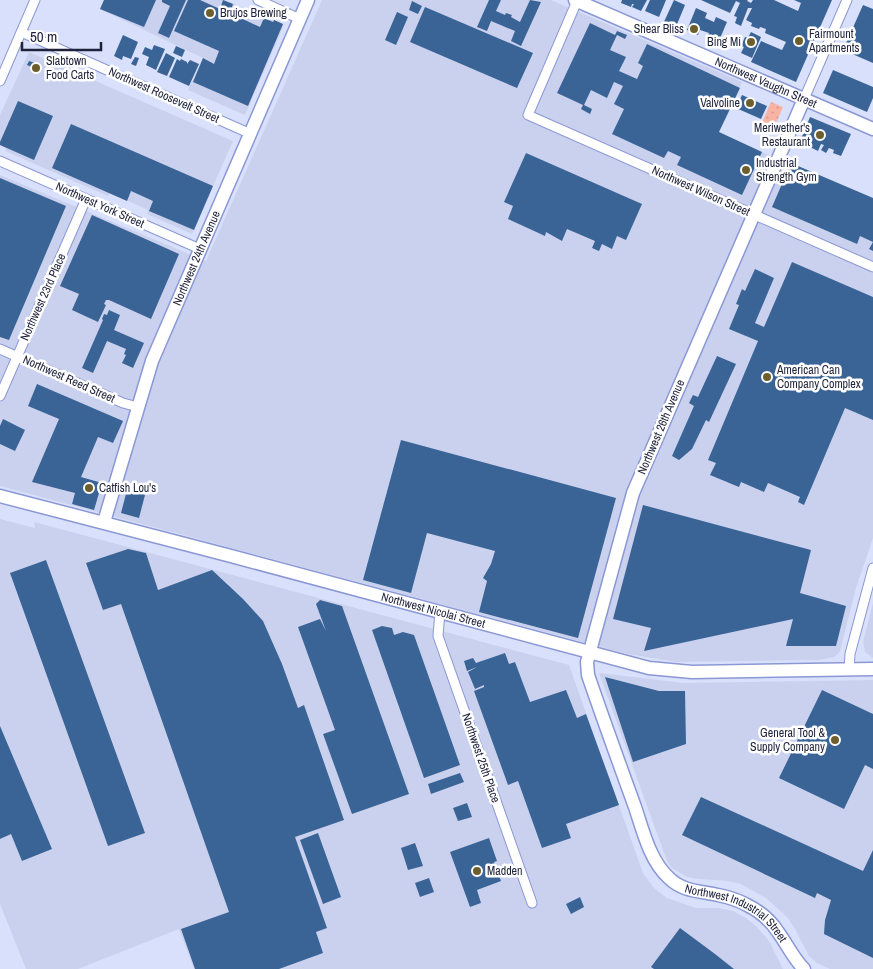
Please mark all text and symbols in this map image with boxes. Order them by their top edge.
place label: Brujos Brewing [220,5,287,21]
marker: Brujos Brewing [204,7,216,19]
scale bar [22,20,101,52]
place label: Shear Bliss [634,21,684,37]
marker: Shear Bliss [688,23,700,35]
text: 50 m [30,26,57,47]
place label: Fairmount Apartments [808,26,859,56]
place label: Bing Mi [707,34,741,50]
marker: Fairmount Apartments [793,35,805,47]
marker: Bing Mi [745,36,757,48]
place label: Slabtown Food Carts [46,53,94,83]
street label: Northwest Vaughn Street [712,54,820,112]
marker: Slabtown Food Carts [30,62,42,74]
street label: Northwest Roosevelt Street [106,63,222,127]
place label: Valvoline [700,95,740,111]
marker: Valvoline [744,97,756,109]
place label: Meriwether's Restaurant [754,120,810,150]
marker: Meriwether's Restaurant [814,129,826,141]
place label: Industrial Strength Gym [756,155,817,185]
street label: Northwest Wilson Street [649,162,753,220]
marker: Industrial Strength Gym [740,164,752,176]
street label: Northwest York Street [53,178,147,232]
street label: Northwest 24th Avenue [169,208,224,308]
street label: Northwest 23rd Place [17,251,69,343]
street label: Northwest Reed Street [20,351,118,407]
place label: American Can Company Complex [776,362,861,392]
marker: American Can Company Complex [761,371,773,383]
street label: Northwest 26th Avenue [634,377,688,477]
place label: Catfish Lou's [99,480,156,496]
marker: Catfish Lou's [83,482,95,494]
street label: Northwest Nicolai Street [380,589,487,632]
street label: Northwest 25th Place [458,711,504,805]
place label: General Tool & Supply Company [750,725,825,755]
marker: General Tool & Supply Company [829,734,841,746]
place label: Madden [487,863,523,879]
marker: Madden [471,865,483,877]
street label: Northwest Industrial Street [683,881,791,945]

